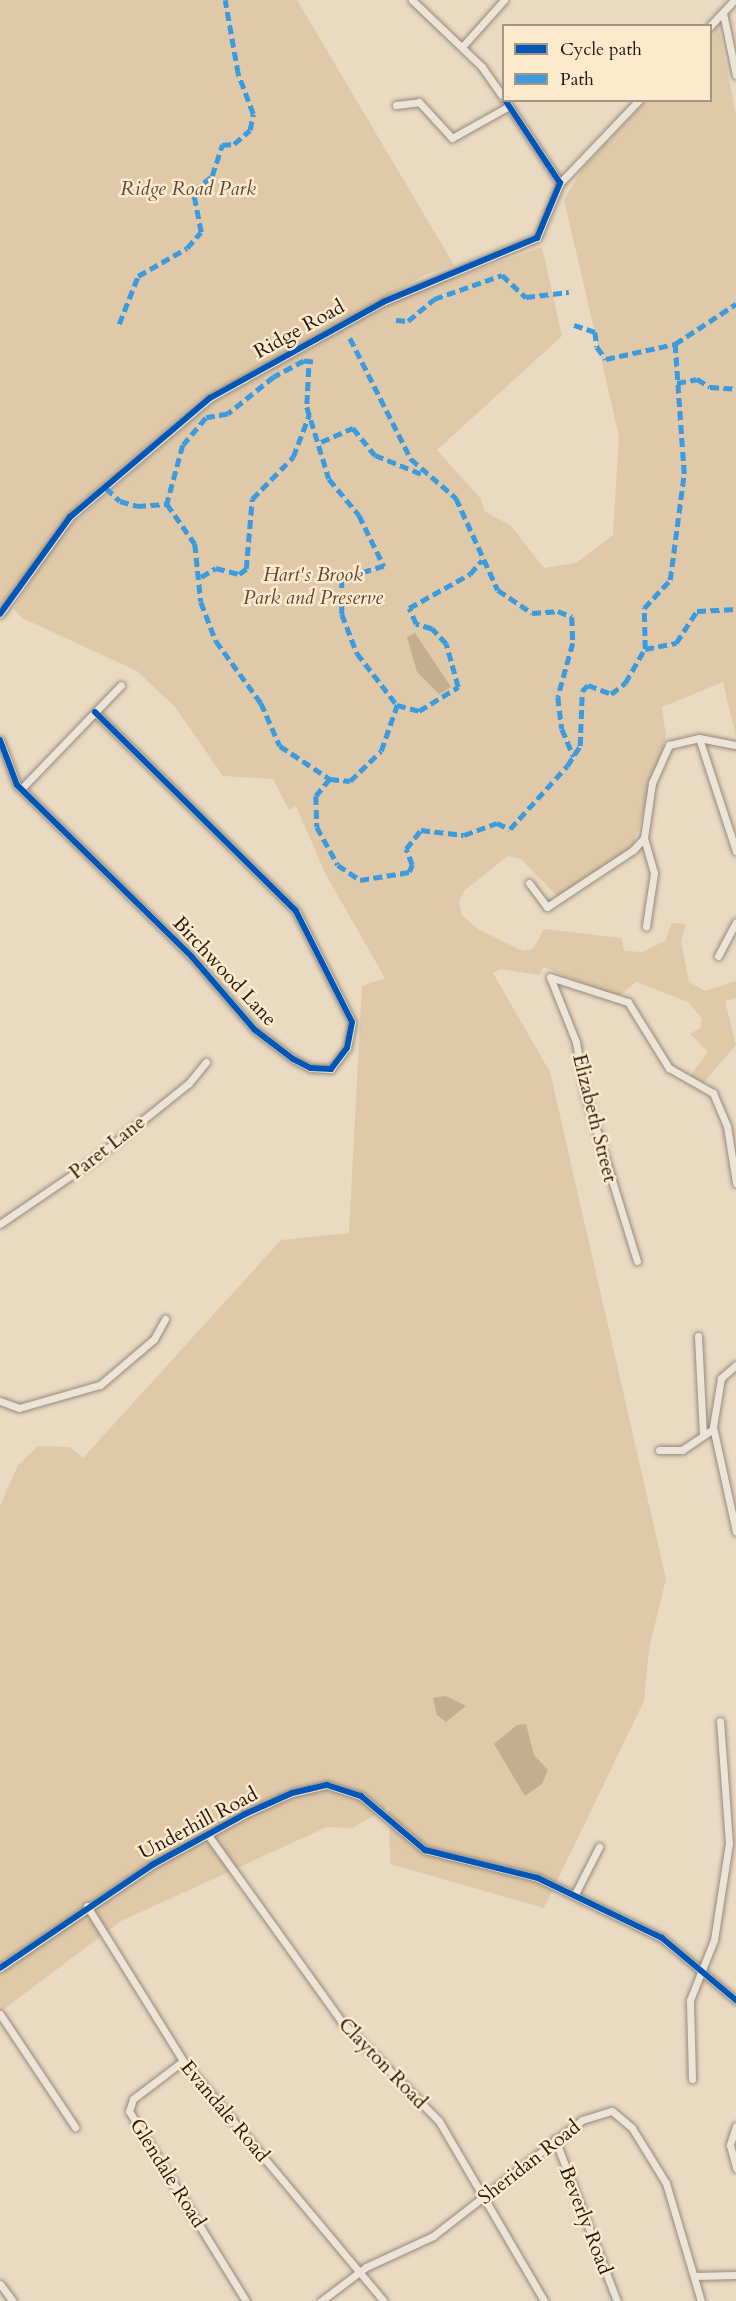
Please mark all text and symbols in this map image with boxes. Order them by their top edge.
legend [502,24,712,102]
text: Cycle path [560,37,642,62]
text: Path [560,67,594,92]
park label: Ridge Road Park [120,176,256,200]
street label: Ridge Road [250,294,348,364]
park label: Hart's Brook Park and Preserve [243,563,383,610]
street label: Birchwood Lane [168,911,282,1031]
street label: Elizabeth Street [567,1051,623,1185]
street label: Paret Lane [64,1110,150,1184]
street label: Underhill Road [135,1782,261,1864]
street label: Clayton Road [334,2012,432,2114]
street label: Evandale Road [176,2055,274,2167]
street label: Glendale Road [125,2114,211,2232]
street label: Sheridan Road [473,2115,585,2209]
street label: Beverly Road [554,2162,618,2278]

